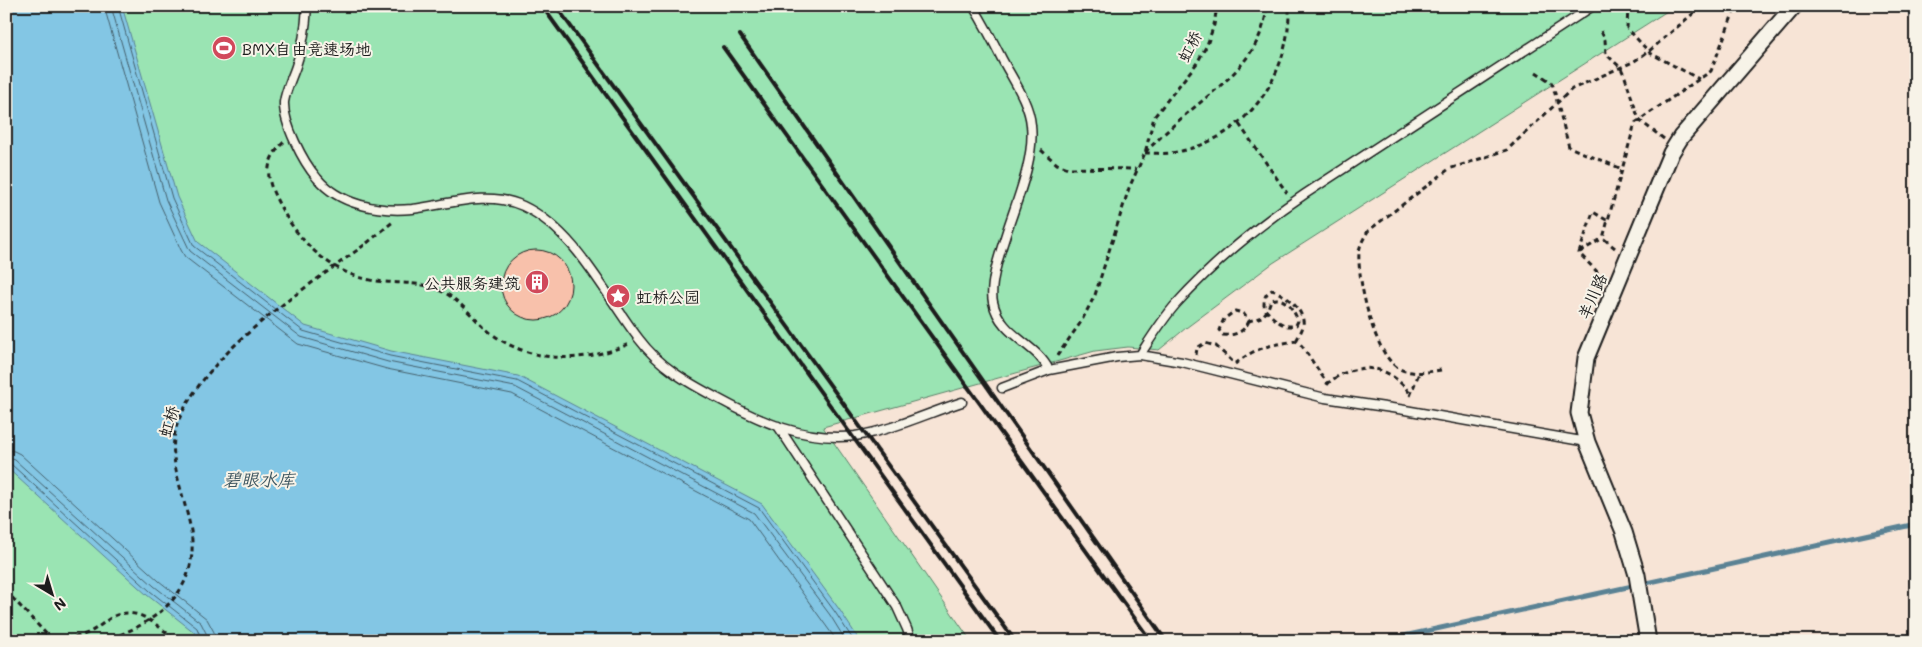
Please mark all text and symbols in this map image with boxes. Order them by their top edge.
street label: 虹桥 [1172,27,1206,65]
sports icon: BMX自由竞速场地 [211,35,237,61]
place label: BMX自由竞速场地 [242,38,371,59]
building icon: 公共服务建筑 [524,269,550,295]
street label: 羊川路 [1573,270,1611,322]
place label: 公共服务建筑 [424,272,520,293]
place icon: 虹桥公园 [605,283,631,309]
place label: 虹桥公园 [636,286,700,307]
street label: 虹桥 [153,403,183,439]
water label: 碧眼水库 [223,467,297,491]
north arrow [28,570,78,620]
text: N [50,594,70,615]

